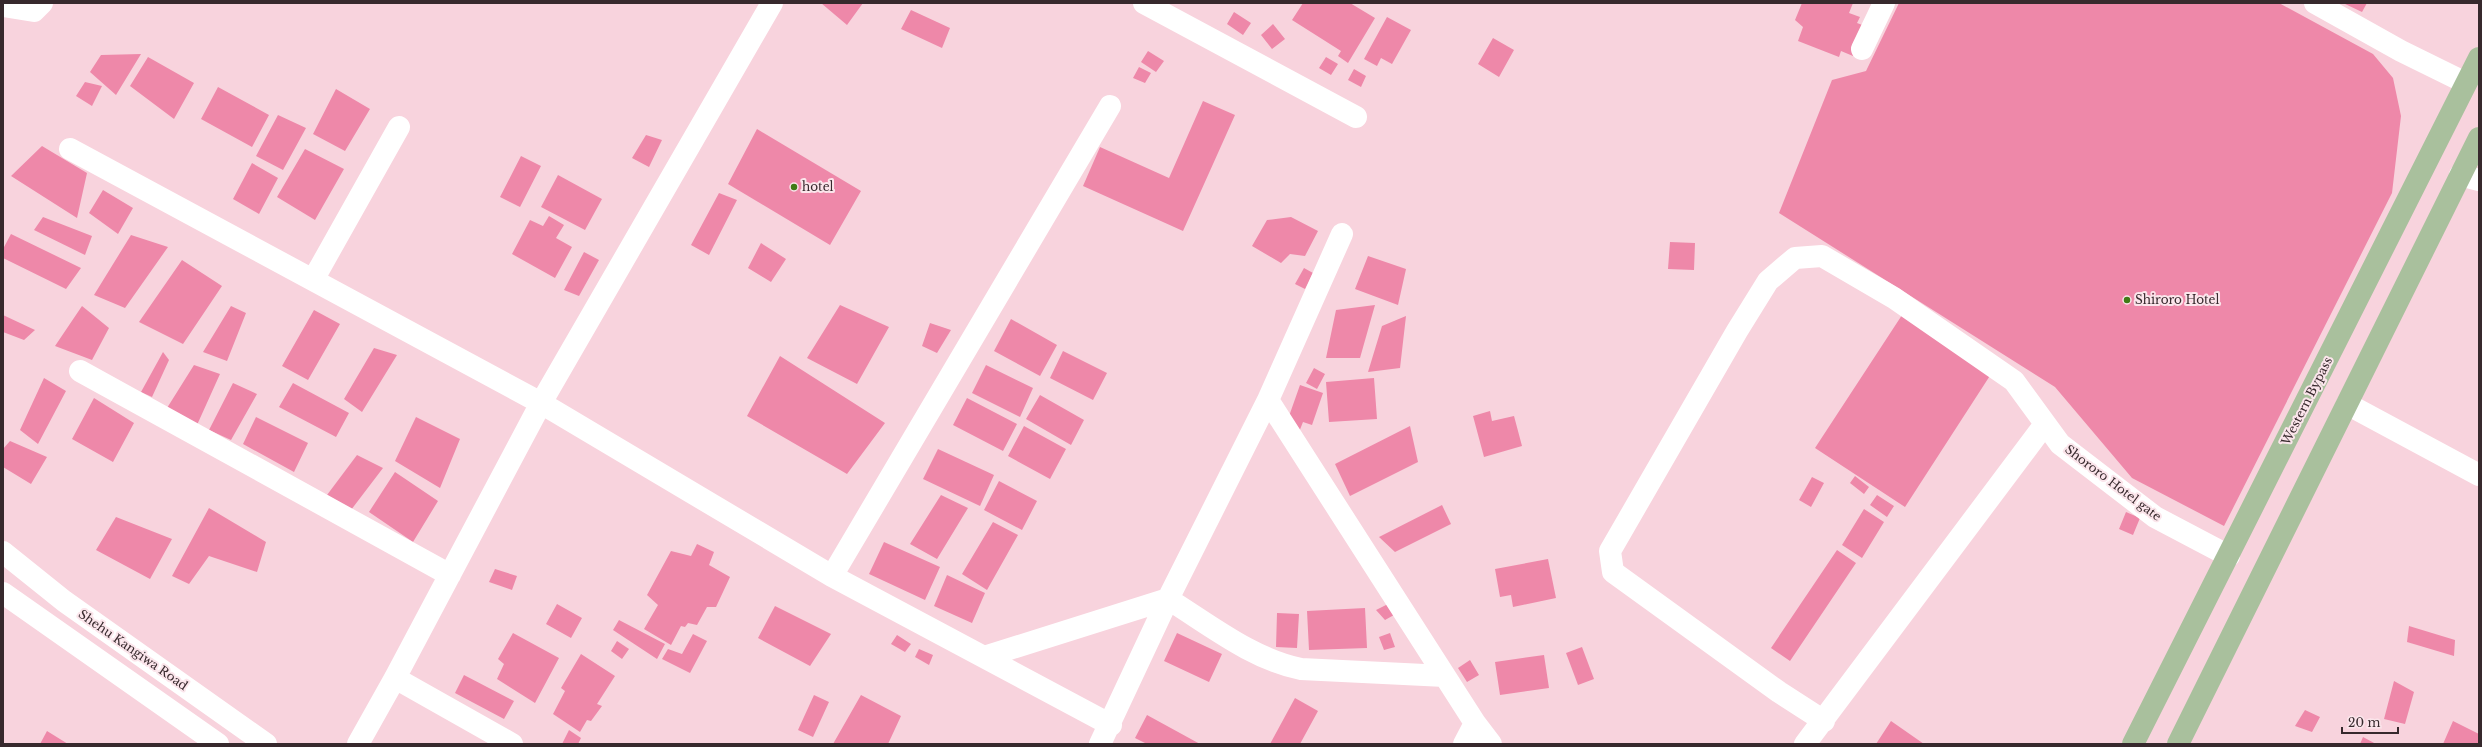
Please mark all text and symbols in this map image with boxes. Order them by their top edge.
place label: hotel [802,179,834,194]
marker: hotel [789,182,799,192]
place label: Shiroro Hotel [2135,292,2219,307]
marker: Shiroro Hotel [2122,295,2132,305]
street label: Western Bypass [2277,354,2335,448]
street label: Shororo Hotel gate [2062,441,2165,524]
street label: Shehu Kangiwa Road [76,606,191,693]
scale bar [2342,709,2398,735]
text: 20 m [2348,715,2380,730]

